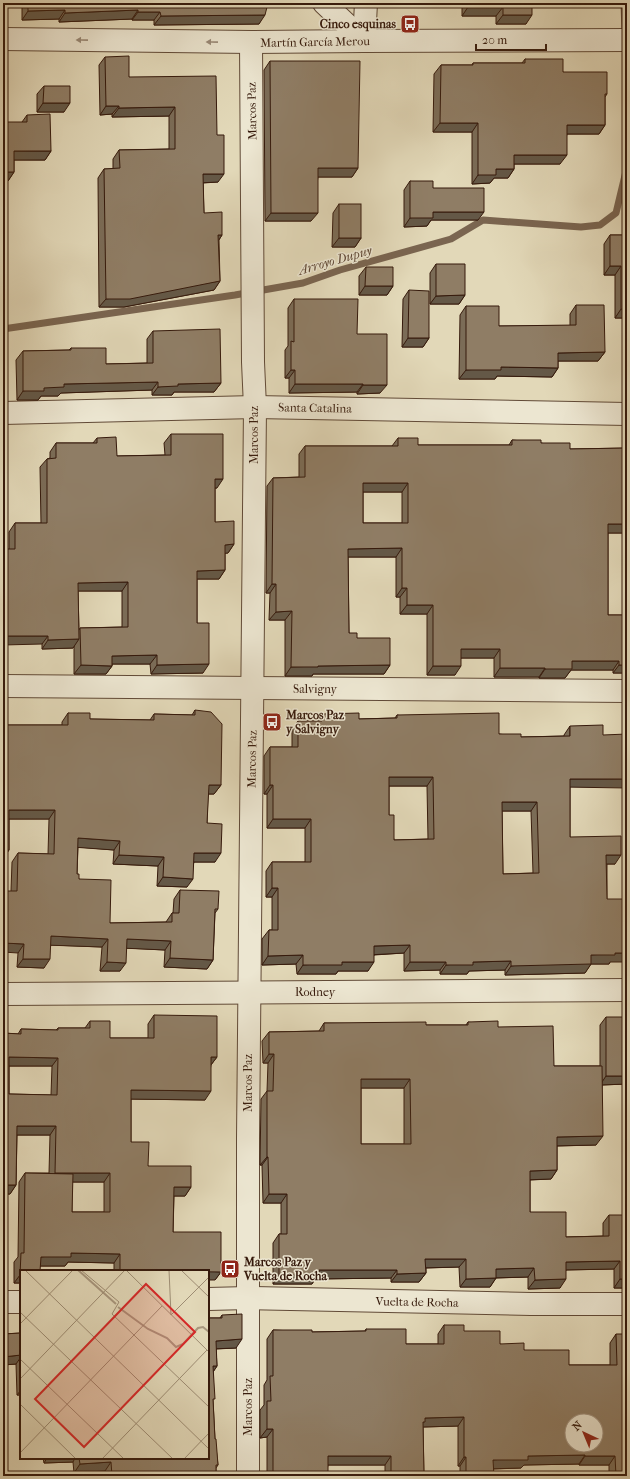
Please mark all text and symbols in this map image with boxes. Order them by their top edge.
bus stop icon: Cinco esquinas [399,13,421,35]
place label: Cinco esquinas [320,17,397,32]
scale bar [476,26,546,52]
text: 20 m [482,33,507,47]
street label: Martín García Merou [260,34,370,50]
one-way arrow [75,37,88,43]
one-way arrow [205,39,218,45]
street label: Marcos Paz [244,81,260,140]
water label: Arroyo Dupuy [295,242,374,278]
street label: Santa Catalina [278,400,353,416]
street label: Marcos Paz [247,405,261,464]
street label: Salvigny [293,682,338,696]
place label: Marcos Paz y Salvigny [285,708,345,737]
bus stop icon: Marcos Paz y Salvigny [261,711,283,733]
street label: Marcos Paz [244,729,260,788]
street label: Rodney [295,985,336,999]
street label: Marcos Paz [241,1053,255,1112]
place label: Marcos Paz y Vuelta de Rocha [243,1255,327,1283]
bus stop icon: Marcos Paz y Vuelta de Rocha [219,1258,241,1280]
inset map [20,1270,209,1459]
street label: Vuelta de Rocha [374,1294,459,1310]
street label: Marcos Paz [241,1377,255,1436]
north arrow [564,1413,604,1453]
text: N [570,1418,585,1434]

